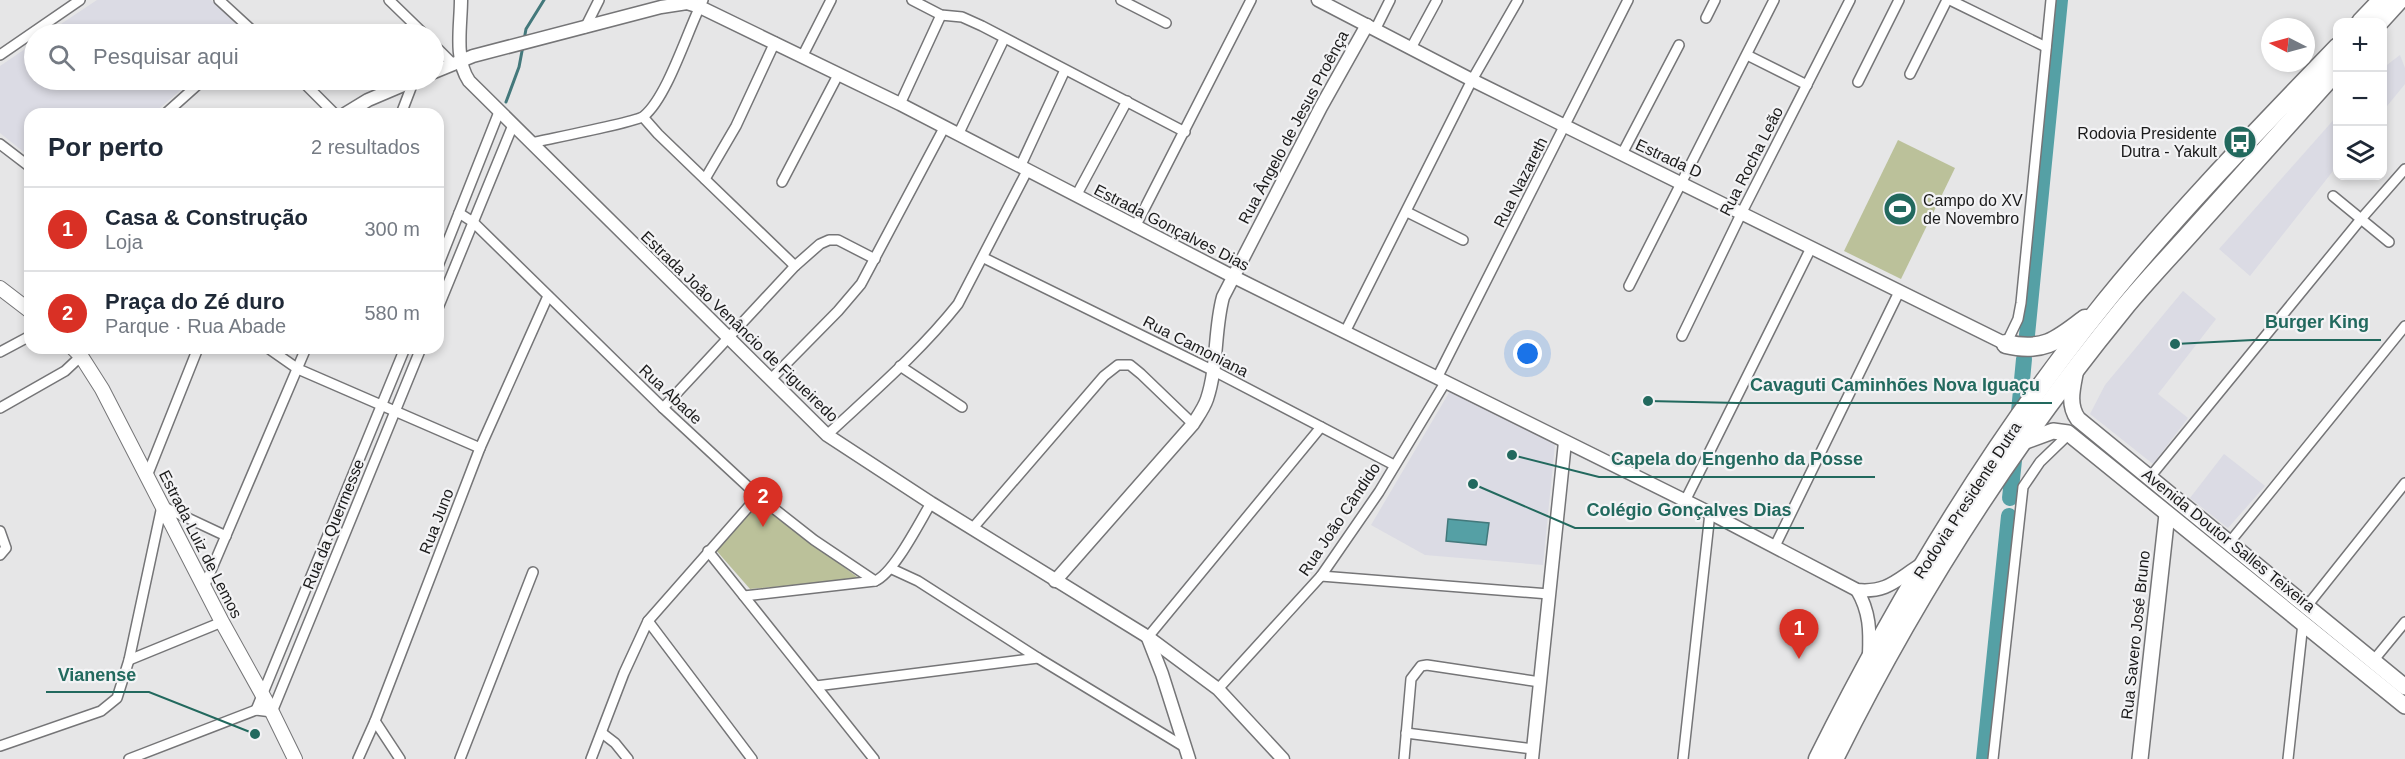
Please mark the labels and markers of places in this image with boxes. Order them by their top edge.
bus stop icon: Rodovia Presidente Dutra - Yakult [2222,124,2258,160]
place label: Rodovia Presidente Dutra - Yakult [2077,125,2218,160]
sports icon: Campo do XV de Novembro [1882,191,1918,227]
place label: Campo do XV de Novembro [1923,192,2023,227]
callout: Burger King [2253,304,2381,340]
callout: Cavaguti Caminhões Nova Iguaçu [1738,367,2052,403]
callout: Capela do Engenho da Posse [1599,441,1875,477]
pin: 2 [744,478,783,527]
callout: Colégio Gonçalves Dias [1575,492,1804,528]
pin: 1 [1780,610,1818,659]
callout: Vianense [46,656,149,692]

